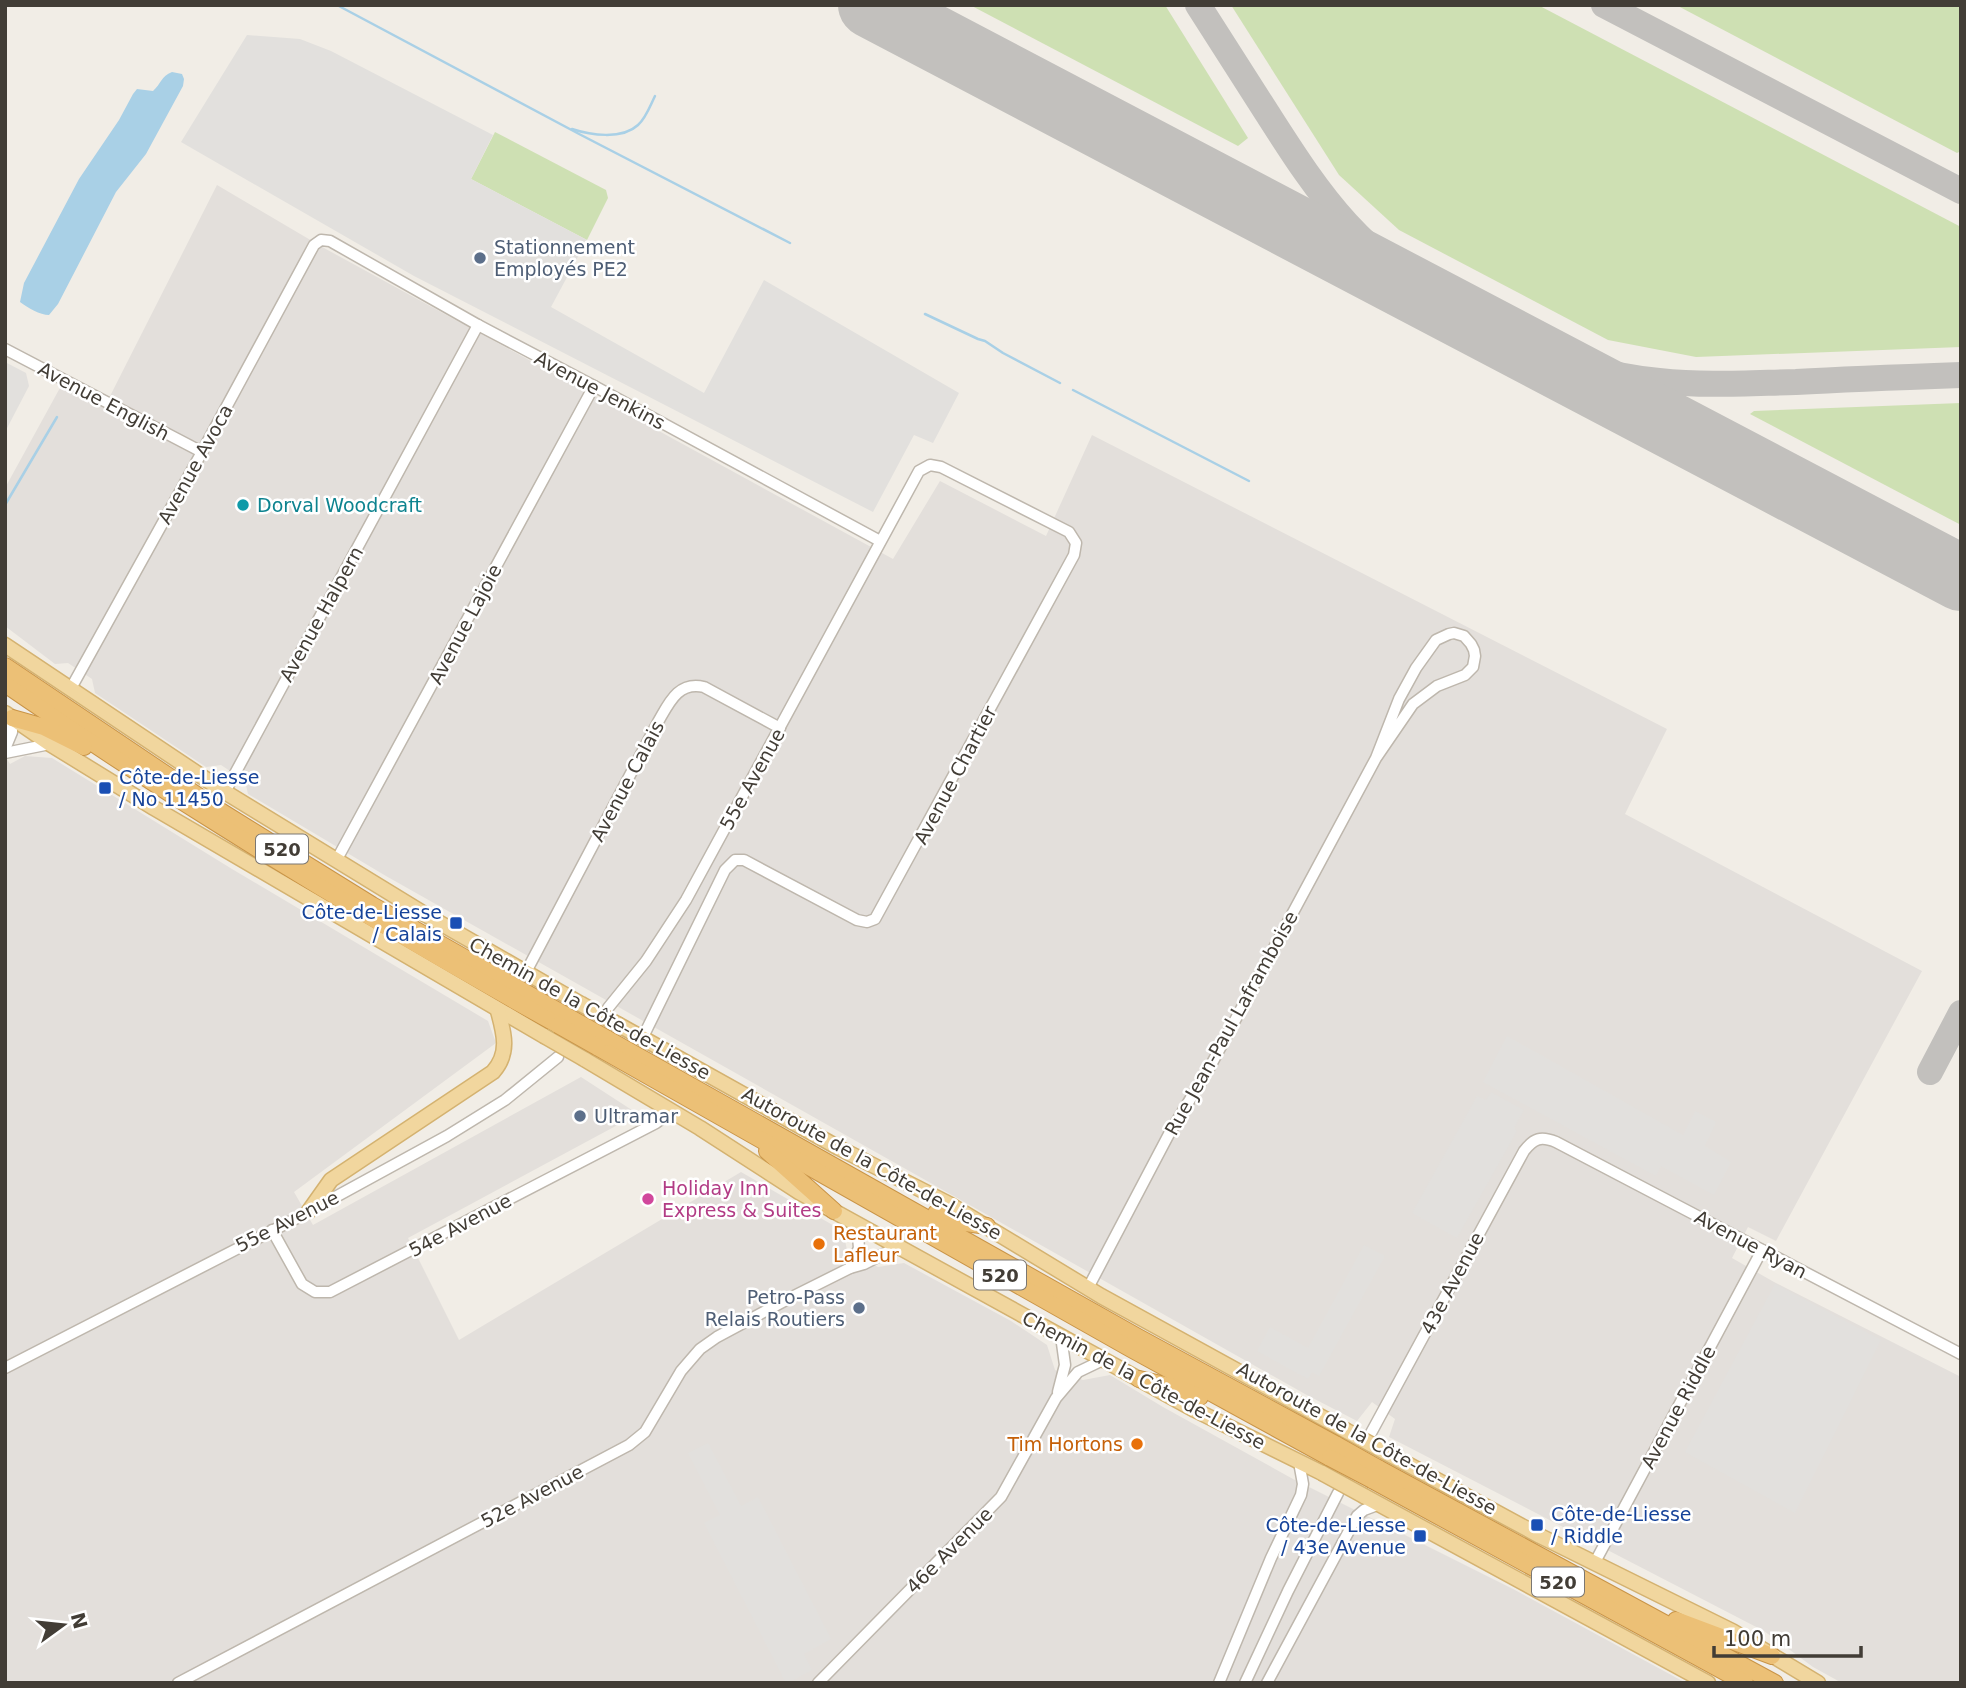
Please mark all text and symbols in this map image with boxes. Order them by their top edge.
place label: Stationnement Employés PE2 [494,236,635,280]
marker: Stationnement Employés PE2 [472,250,488,266]
street label: Avenue Jenkins [531,346,669,434]
street label: Avenue English [35,357,173,445]
street label: Avenue Avoca [153,400,237,528]
place label: Dorval Woodcraft [257,494,422,516]
marker: Dorval Woodcraft [235,497,251,513]
street label: Avenue Halpern [275,543,367,685]
street label: Avenue Lajoie [424,560,506,688]
street label: Avenue Chartier [909,702,1001,848]
street label: Avenue Calais [586,717,668,845]
street label: 55e Avenue [715,724,789,834]
place label: Côte-de-Liesse / No 11450 [119,766,260,810]
marker: Côte-de-Liesse / No 11450 [97,780,113,796]
road number: 520 [256,834,308,864]
place label: Côte-de-Liesse / Calais [301,901,442,945]
street label: Rue Jean-Paul Laframboise [1160,907,1302,1139]
marker: Côte-de-Liesse / Calais [448,915,464,931]
street label: Chemin de la Côte-de-Liesse [466,932,714,1084]
street label: Autoroute de la Côte-de-Liesse [738,1082,1006,1244]
place label: Ultramar [594,1105,678,1127]
marker: Ultramar [572,1108,588,1124]
place label: Holiday Inn Express & Suites [662,1177,822,1221]
street label: 55e Avenue [232,1186,342,1256]
street label: 54e Avenue [405,1189,515,1261]
marker: Holiday Inn Express & Suites [640,1191,656,1207]
street label: Avenue Ryan [1691,1205,1811,1283]
place label: Restaurant Lafleur [833,1222,937,1266]
street label: 43e Avenue [1416,1228,1488,1338]
marker: Restaurant Lafleur [811,1236,827,1252]
road number: 520 [974,1260,1026,1290]
place label: Petro-Pass Relais Routiers [705,1286,845,1330]
marker: Petro-Pass Relais Routiers [851,1300,867,1316]
street label: Chemin de la Côte-de-Liesse [1019,1306,1269,1454]
street label: Avenue Riddle [1636,1342,1720,1472]
street label: Autoroute de la Côte-de-Liesse [1233,1357,1501,1519]
place label: Tim Hortons [1006,1433,1123,1455]
marker: Tim Hortons [1129,1436,1145,1452]
street label: 52e Avenue [477,1460,587,1532]
street label: 46e Avenue [901,1502,997,1598]
place label: Côte-de-Liesse / Riddle [1551,1503,1692,1547]
place label: Côte-de-Liesse / 43e Avenue [1265,1514,1406,1558]
marker: Côte-de-Liesse / Riddle [1529,1517,1545,1533]
marker: Côte-de-Liesse / 43e Avenue [1412,1528,1428,1544]
road number: 520 [1532,1568,1584,1596]
north arrow [28,1590,98,1660]
text: N [67,1610,92,1631]
scale bar [1714,1614,1861,1658]
text: 100 m [1724,1627,1791,1651]

